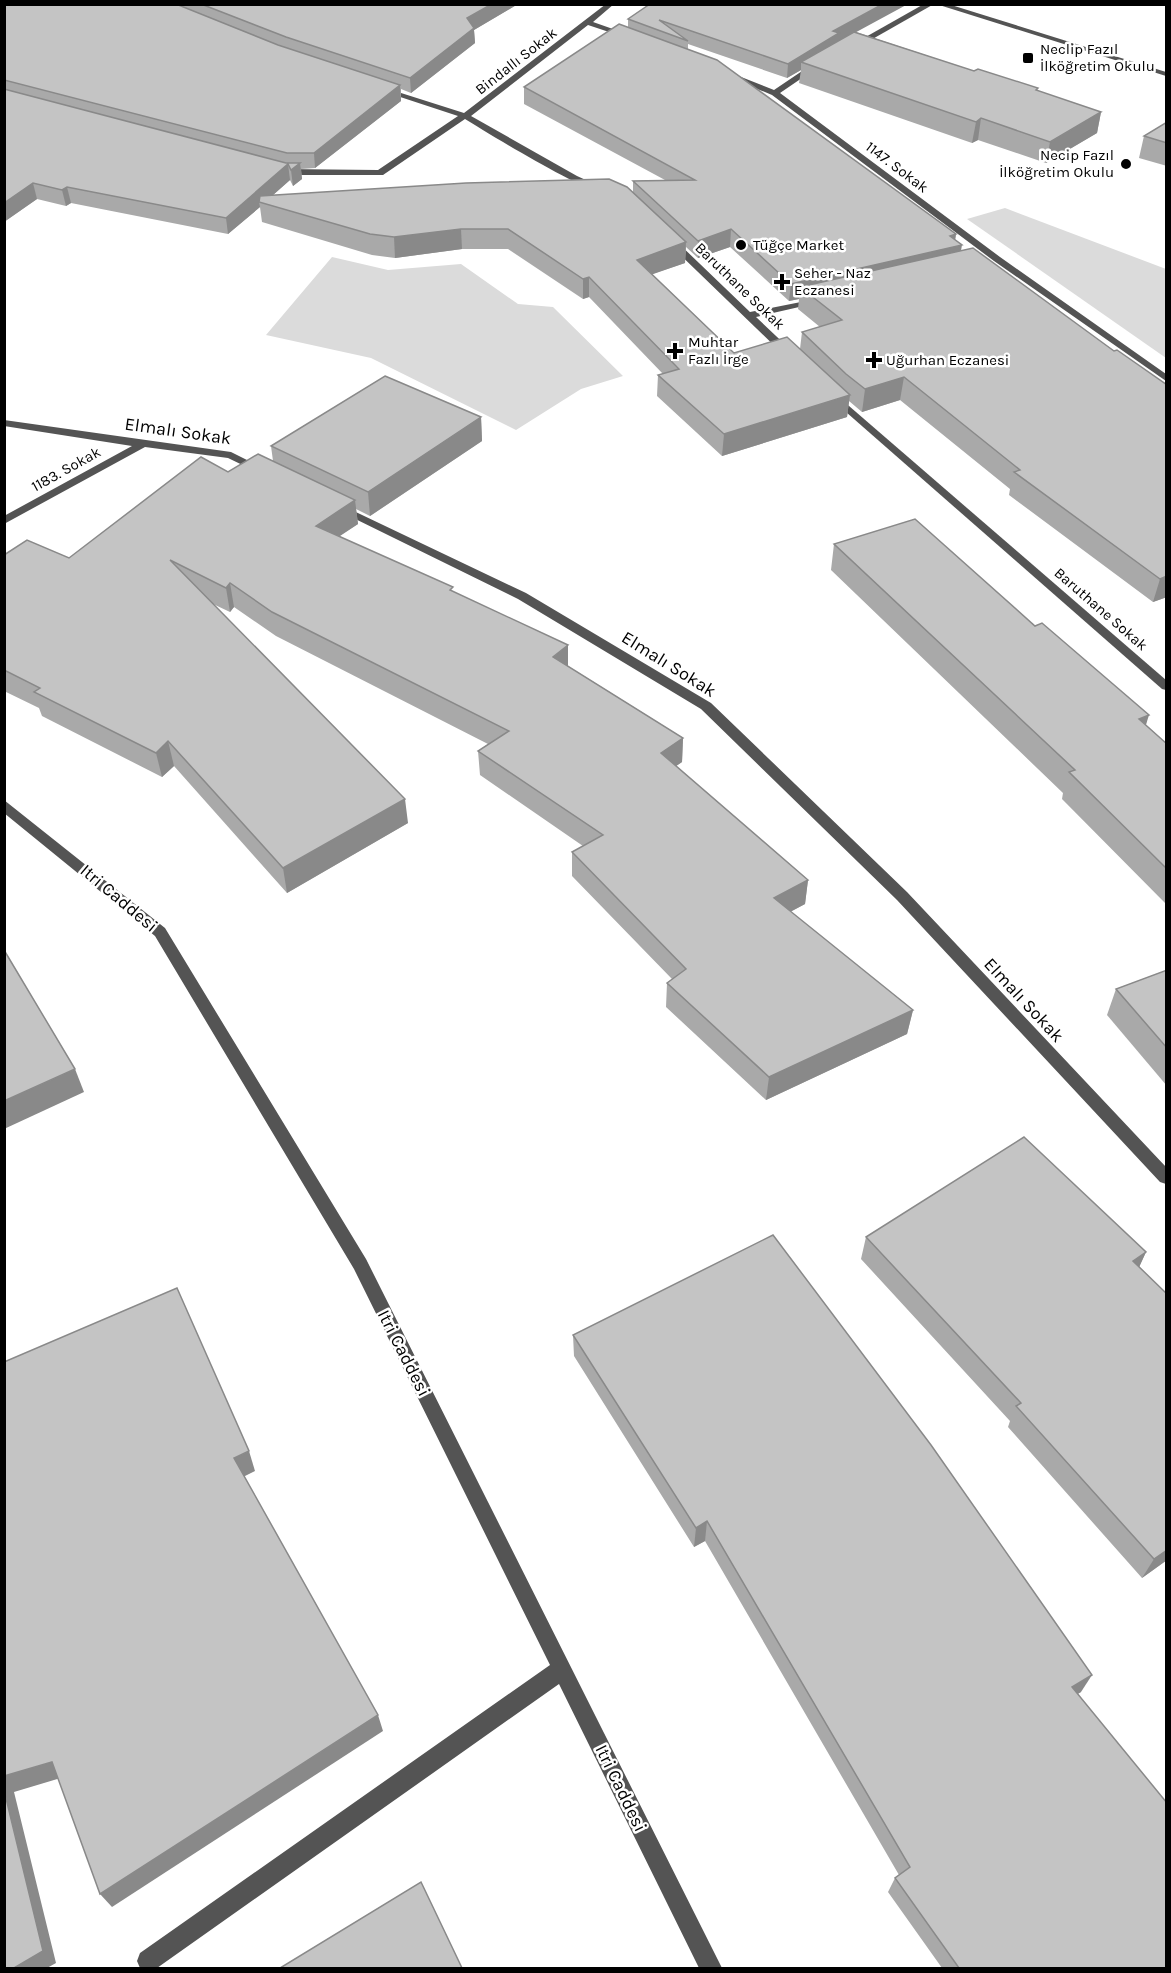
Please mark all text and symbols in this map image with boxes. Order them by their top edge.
street label: Bindallı Sokak [472,23,560,99]
place label: Neclip Fazıl İlköğretim Okulu [1040,40,1155,75]
marker: Neclip Fazıl İlköğretim Okulu [1021,51,1035,65]
street label: 1147. Sokak [862,138,932,196]
place label: Necip Fazıl İlköğretim Okulu [999,146,1114,181]
marker: Necip Fazıl İlköğretim Okulu [1119,157,1133,171]
place label: Tüğçe Market [753,236,845,254]
marker: Tüğçe Market [734,238,748,252]
street label: Baruthane Sokak [691,239,789,333]
place label: Seher - Naz Eczanesi [794,264,871,299]
marker: Seher - Naz Eczanesi [775,275,789,289]
place label: Muhtar Fazlı İrge [688,333,749,368]
marker: Muhtar Fazlı İrge [666,342,684,360]
place label: Uğurhan Eczanesi [886,351,1009,369]
marker: Uğurhan Eczanesi [867,353,881,367]
street label: Elmalı Sokak [123,413,233,449]
street label: 1183. Sokak [28,443,104,495]
street label: Baruthane Sokak [1051,564,1151,654]
street label: Elmalı Sokak [618,626,720,702]
street label: Itri Caddesi [76,859,162,937]
street label: Elmalı Sokak [979,953,1069,1047]
street label: Itri Caddesi [373,1306,435,1400]
street label: Itri Caddesi [590,1741,652,1835]

